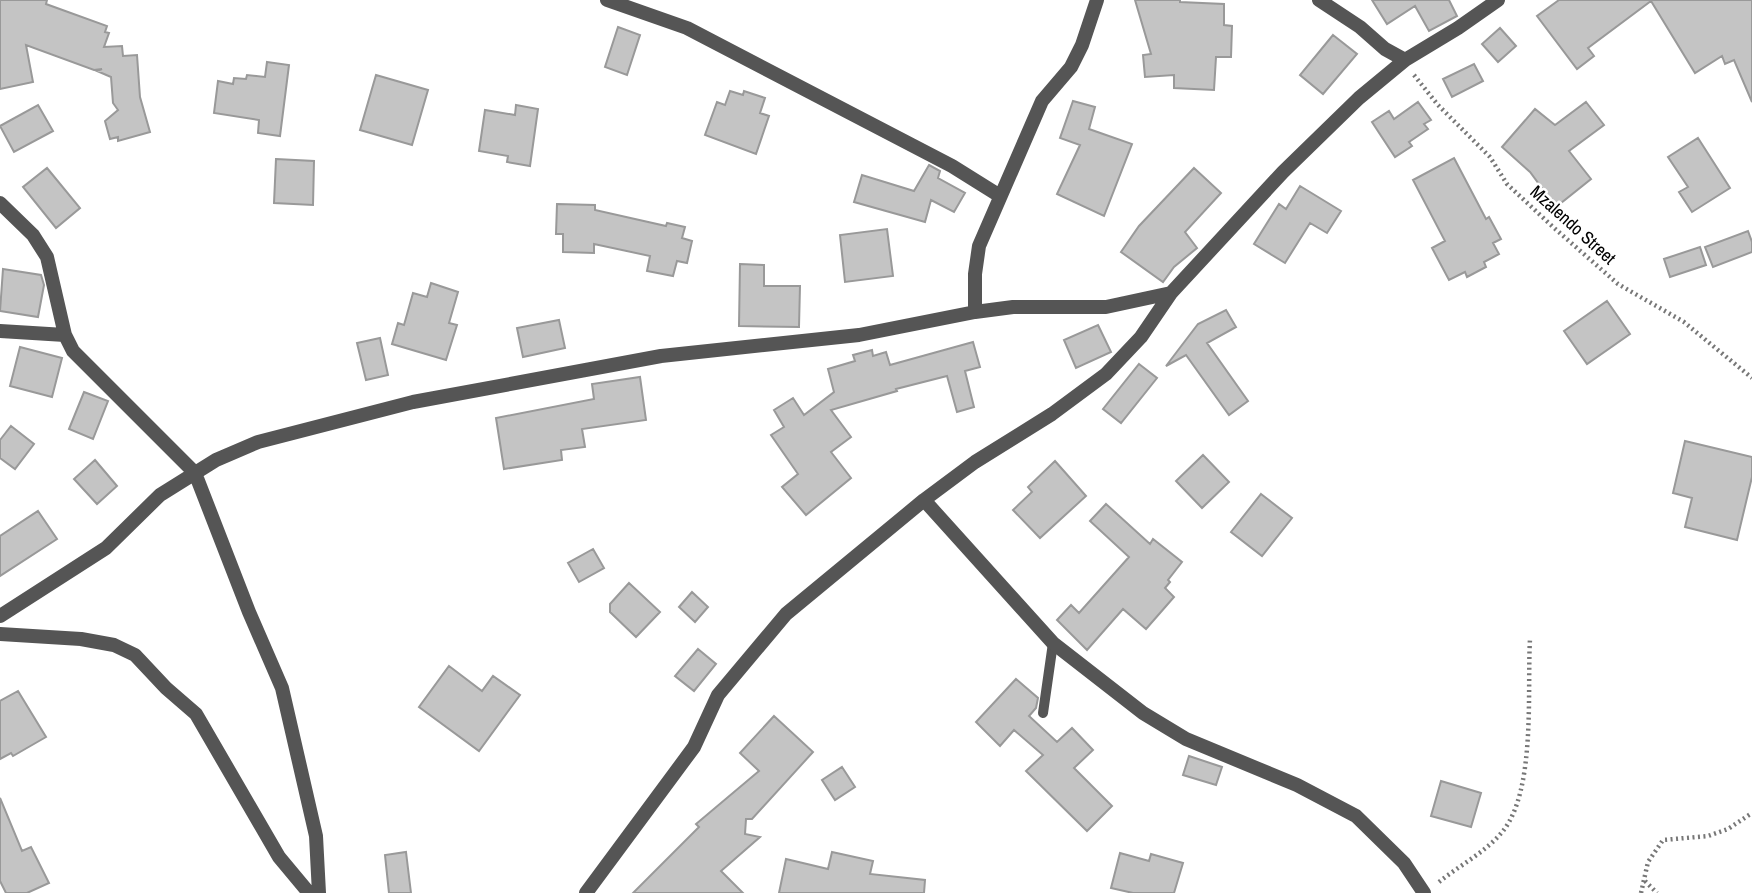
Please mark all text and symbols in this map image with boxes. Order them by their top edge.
street label: Mzalendo Street [1525,179,1622,270]

